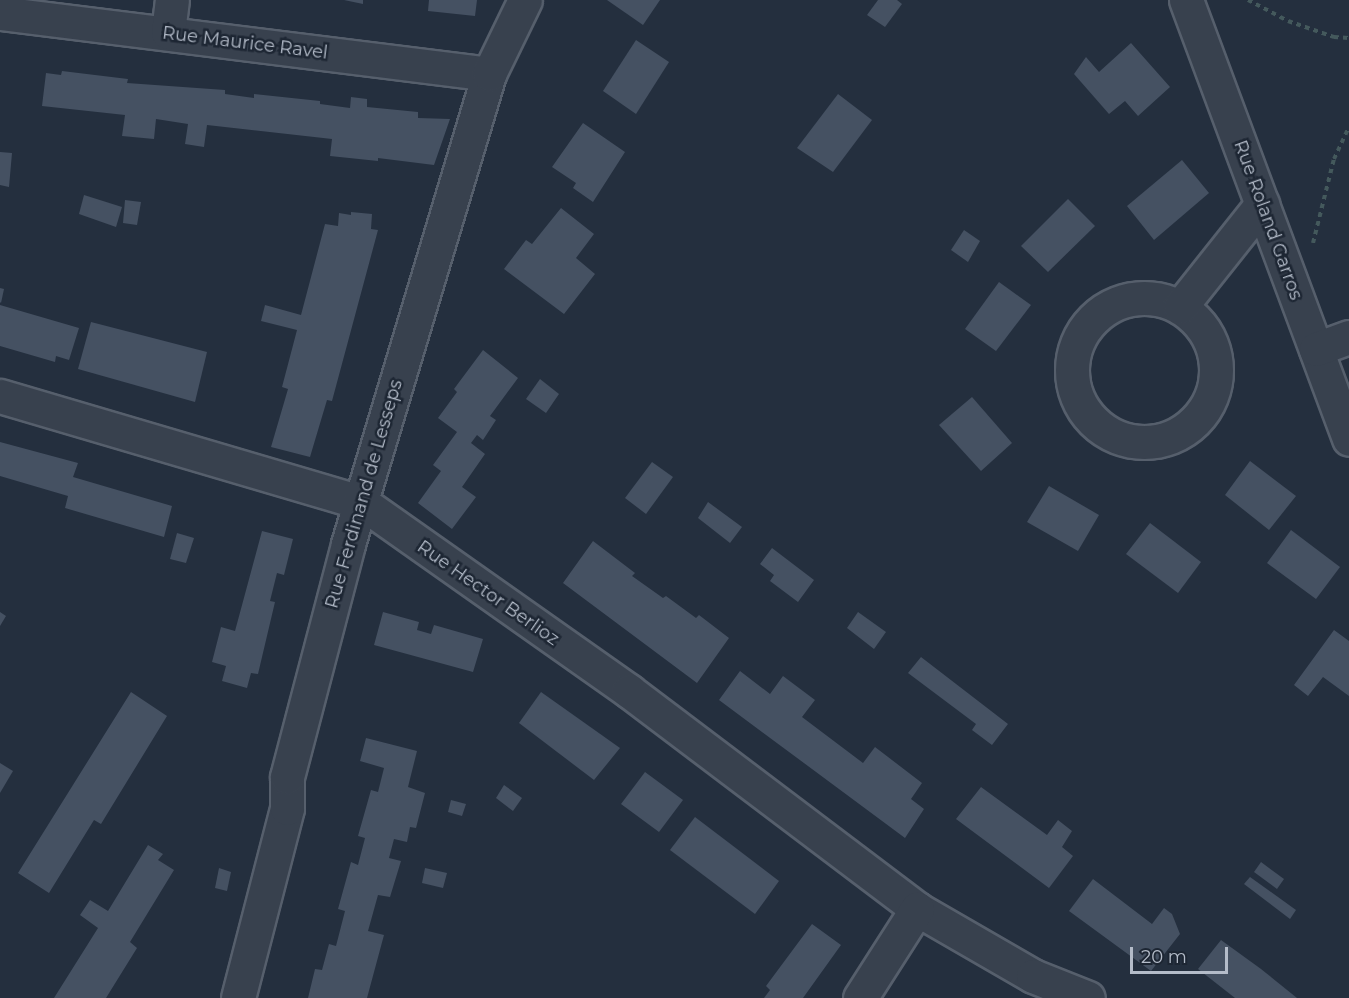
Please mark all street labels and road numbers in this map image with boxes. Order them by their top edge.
street label: Rue Maurice Ravel [161,22,329,64]
street label: Rue Roland Garros [1229,137,1307,303]
street label: Rue Ferdinand de Lesseps [321,377,407,611]
street label: Rue Hector Berlioz [413,536,563,650]

